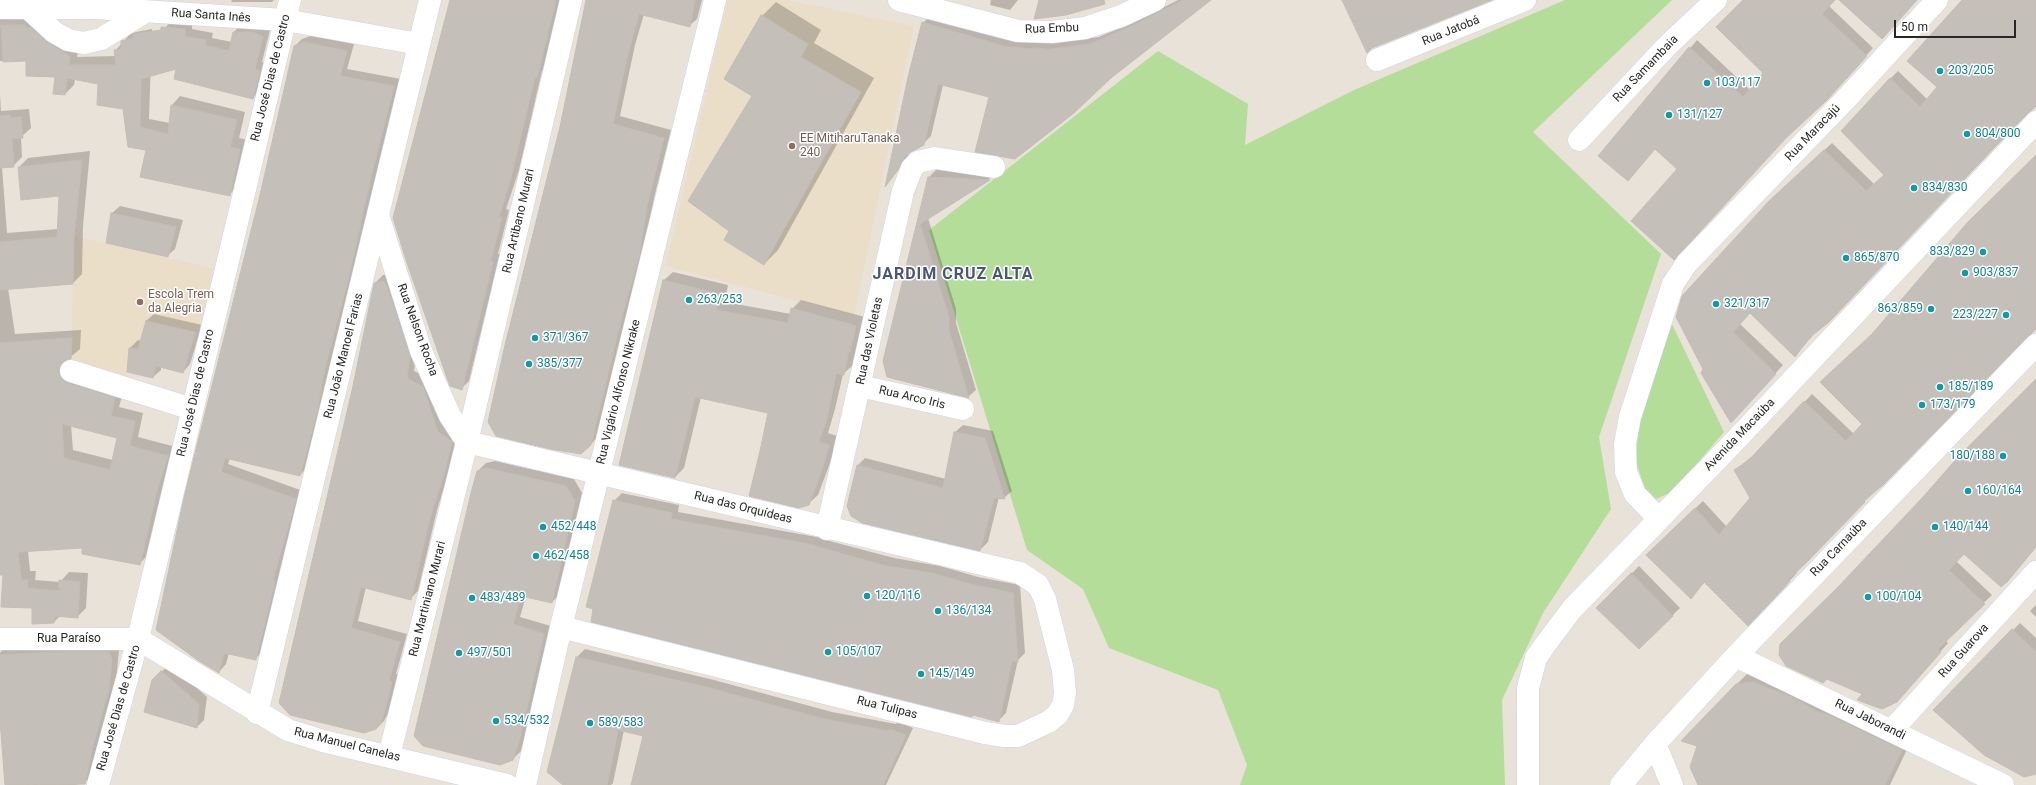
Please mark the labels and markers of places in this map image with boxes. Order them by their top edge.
place label: 203/205 [1948,64,1993,78]
marker: 203/205 [1935,66,1945,76]
place label: 103/117 [1715,76,1760,90]
marker: 103/117 [1702,78,1712,88]
place label: 131/127 [1677,108,1722,122]
marker: 131/127 [1664,110,1674,120]
place label: 804/800 [1975,127,2020,141]
marker: 804/800 [1962,129,1972,139]
place label: EE MitiharuTanaka 240 [800,132,899,160]
marker: EE MitiharuTanaka 240 [787,141,797,151]
place label: 834/830 [1922,181,1967,195]
marker: 834/830 [1909,183,1919,193]
place label: 833/829 [1930,245,1975,259]
marker: 833/829 [1978,247,1988,257]
place label: 865/870 [1854,251,1899,265]
marker: 865/870 [1841,253,1851,263]
place label: 903/837 [1973,266,2018,280]
marker: 903/837 [1960,268,1970,278]
place label: Escola Trem da Alegria [148,288,214,316]
place label: 263/253 [697,293,742,307]
marker: 263/253 [684,295,694,305]
marker: Escola Trem da Alegria [135,297,145,307]
place label: 321/317 [1724,297,1769,311]
marker: 321/317 [1711,299,1721,309]
place label: 863/859 [1878,302,1923,316]
marker: 863/859 [1926,304,1936,314]
place label: 223/227 [1953,308,1998,322]
marker: 223/227 [2001,310,2011,320]
place label: 371/367 [543,331,588,345]
marker: 371/367 [530,333,540,343]
place label: 385/377 [537,357,582,371]
marker: 385/377 [524,359,534,369]
place label: 185/189 [1948,380,1993,394]
marker: 185/189 [1935,382,1945,392]
place label: 173/179 [1930,398,1975,412]
marker: 173/179 [1917,400,1927,410]
place label: 180/188 [1950,449,1995,463]
marker: 180/188 [1998,451,2008,461]
place label: 160/164 [1976,484,2021,498]
marker: 160/164 [1963,486,1973,496]
place label: 452/448 [551,520,596,534]
place label: 140/144 [1943,520,1988,534]
marker: 452/448 [538,522,548,532]
marker: 140/144 [1930,522,1940,532]
place label: 462/458 [544,549,589,563]
marker: 462/458 [531,551,541,561]
place label: 120/116 [875,589,920,603]
place label: 100/104 [1876,590,1921,604]
place label: 483/489 [480,591,525,605]
marker: 120/116 [862,591,872,601]
marker: 100/104 [1863,592,1873,602]
marker: 483/489 [467,593,477,603]
place label: 136/134 [946,604,991,618]
marker: 136/134 [933,606,943,616]
place label: 105/107 [836,645,881,659]
place label: 497/501 [467,646,512,660]
marker: 105/107 [823,647,833,657]
marker: 497/501 [454,648,464,658]
place label: 145/149 [929,667,974,681]
marker: 145/149 [916,669,926,679]
place label: 534/532 [504,714,549,728]
marker: 534/532 [491,716,501,726]
place label: 589/583 [598,716,643,730]
marker: 589/583 [585,718,595,728]

